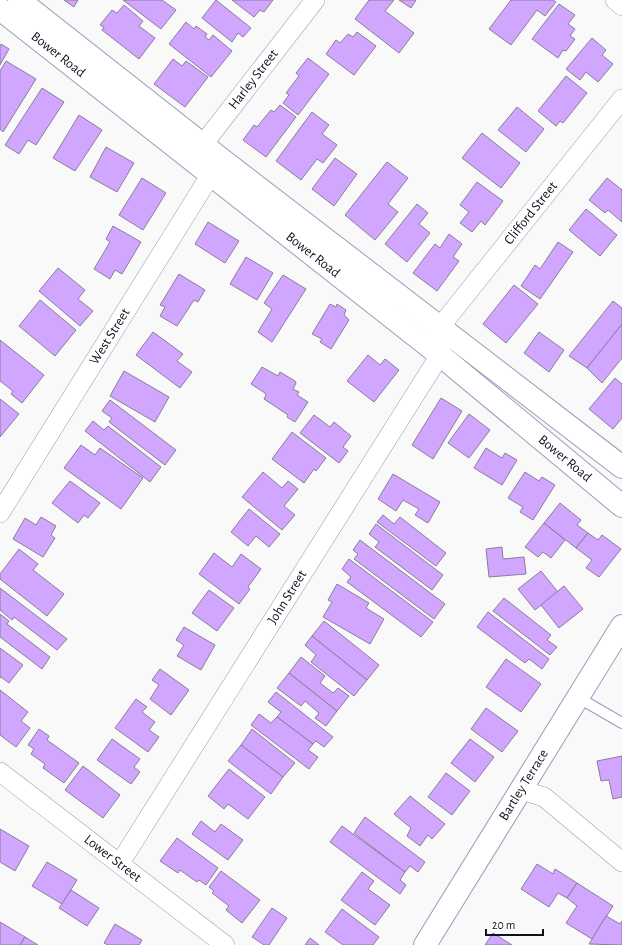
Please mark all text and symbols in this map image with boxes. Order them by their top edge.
street label: Bower Road [28,29,88,80]
street label: Harley Street [226,46,281,112]
street label: Clifford Street [502,179,560,247]
street label: Bower Road [283,230,343,280]
street label: West Street [87,305,133,367]
street label: Bower Road [536,433,594,485]
street label: John Street [265,567,310,627]
street label: Bartley Terrace [497,747,551,823]
street label: Lower Street [81,832,144,885]
scale bar [486,911,543,937]
text: 20 m [492,919,515,931]

